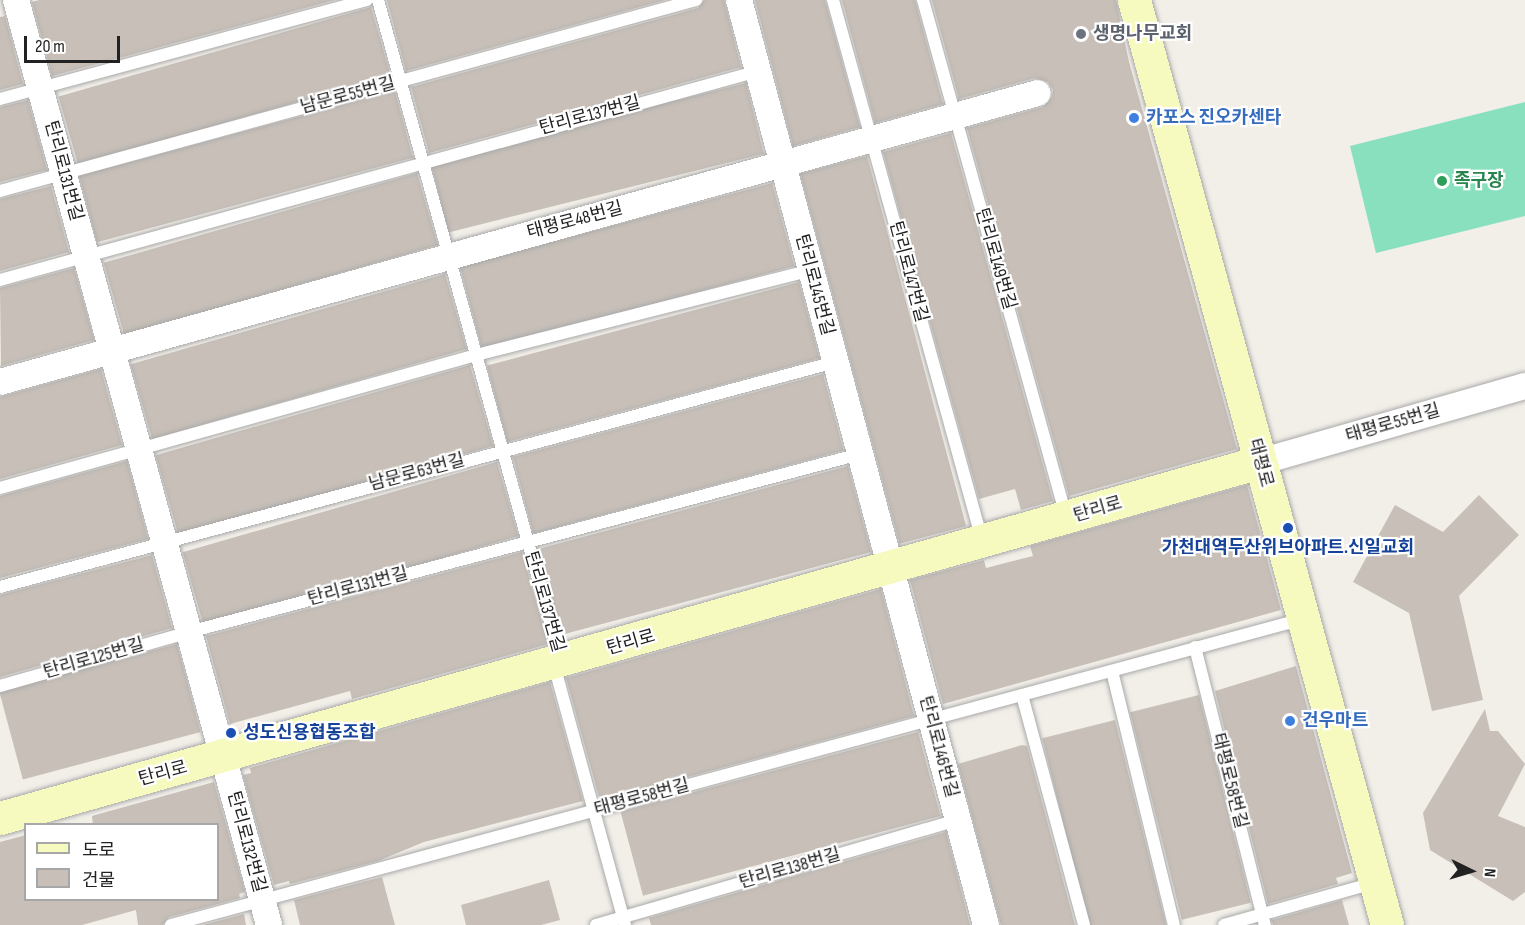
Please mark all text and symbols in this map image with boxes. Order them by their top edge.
place label: 생명나무교회 [1093,23,1192,45]
scale bar [27,24,123,62]
marker: 생명나무교회 [1074,27,1088,41]
text: 20 m [35,36,65,57]
street label: 남문로55번길 [298,73,398,119]
street label: 탄리로137번길 [537,92,643,140]
place label: 카포스 진오카센타 [1146,107,1281,129]
marker: 카포스 진오카센타 [1127,111,1141,125]
street label: 탄리로131번길 [39,118,87,224]
place label: 족구장 [1454,170,1504,192]
marker: 족구장 [1435,174,1449,188]
street label: 태평로48번길 [525,198,625,244]
street label: 탄리로149번길 [970,206,1020,312]
street label: 탄리로147번길 [884,219,932,325]
street label: 탄리로145번길 [790,232,838,338]
street label: 태평로55번길 [1343,400,1443,448]
street label: 태평로 [1243,436,1277,490]
street label: 남문로63번길 [367,450,467,496]
street label: 탄리로 [1071,493,1125,527]
marker: 가천대역두산위브아파트.신일교회 [1281,521,1295,535]
place label: 가천대역두산위브아파트.신일교회 [1162,537,1414,559]
street label: 탄리로137번길 [519,549,569,655]
street label: 탄리로131번길 [305,563,411,611]
street label: 탄리로 [604,626,658,660]
street label: 탄리로125번길 [41,634,147,684]
street label: 탄리로146번길 [914,694,962,800]
place label: 건우마트 [1302,710,1368,732]
marker: 건우마트 [1283,714,1297,728]
place label: 성도신용협동조합 [243,722,375,744]
marker: 성도신용협동조합 [224,726,238,740]
street label: 태평로58번길 [1207,731,1251,831]
street label: 탄리로 [136,757,190,791]
street label: 태평로58번길 [592,775,692,821]
street label: 탄리로132번길 [222,789,270,895]
legend [24,823,219,901]
text: 도로 [82,840,115,861]
north arrow [1441,841,1501,901]
street label: 탄리로138번길 [737,844,843,894]
text: N [1480,868,1499,878]
text: 건물 [82,870,115,891]

